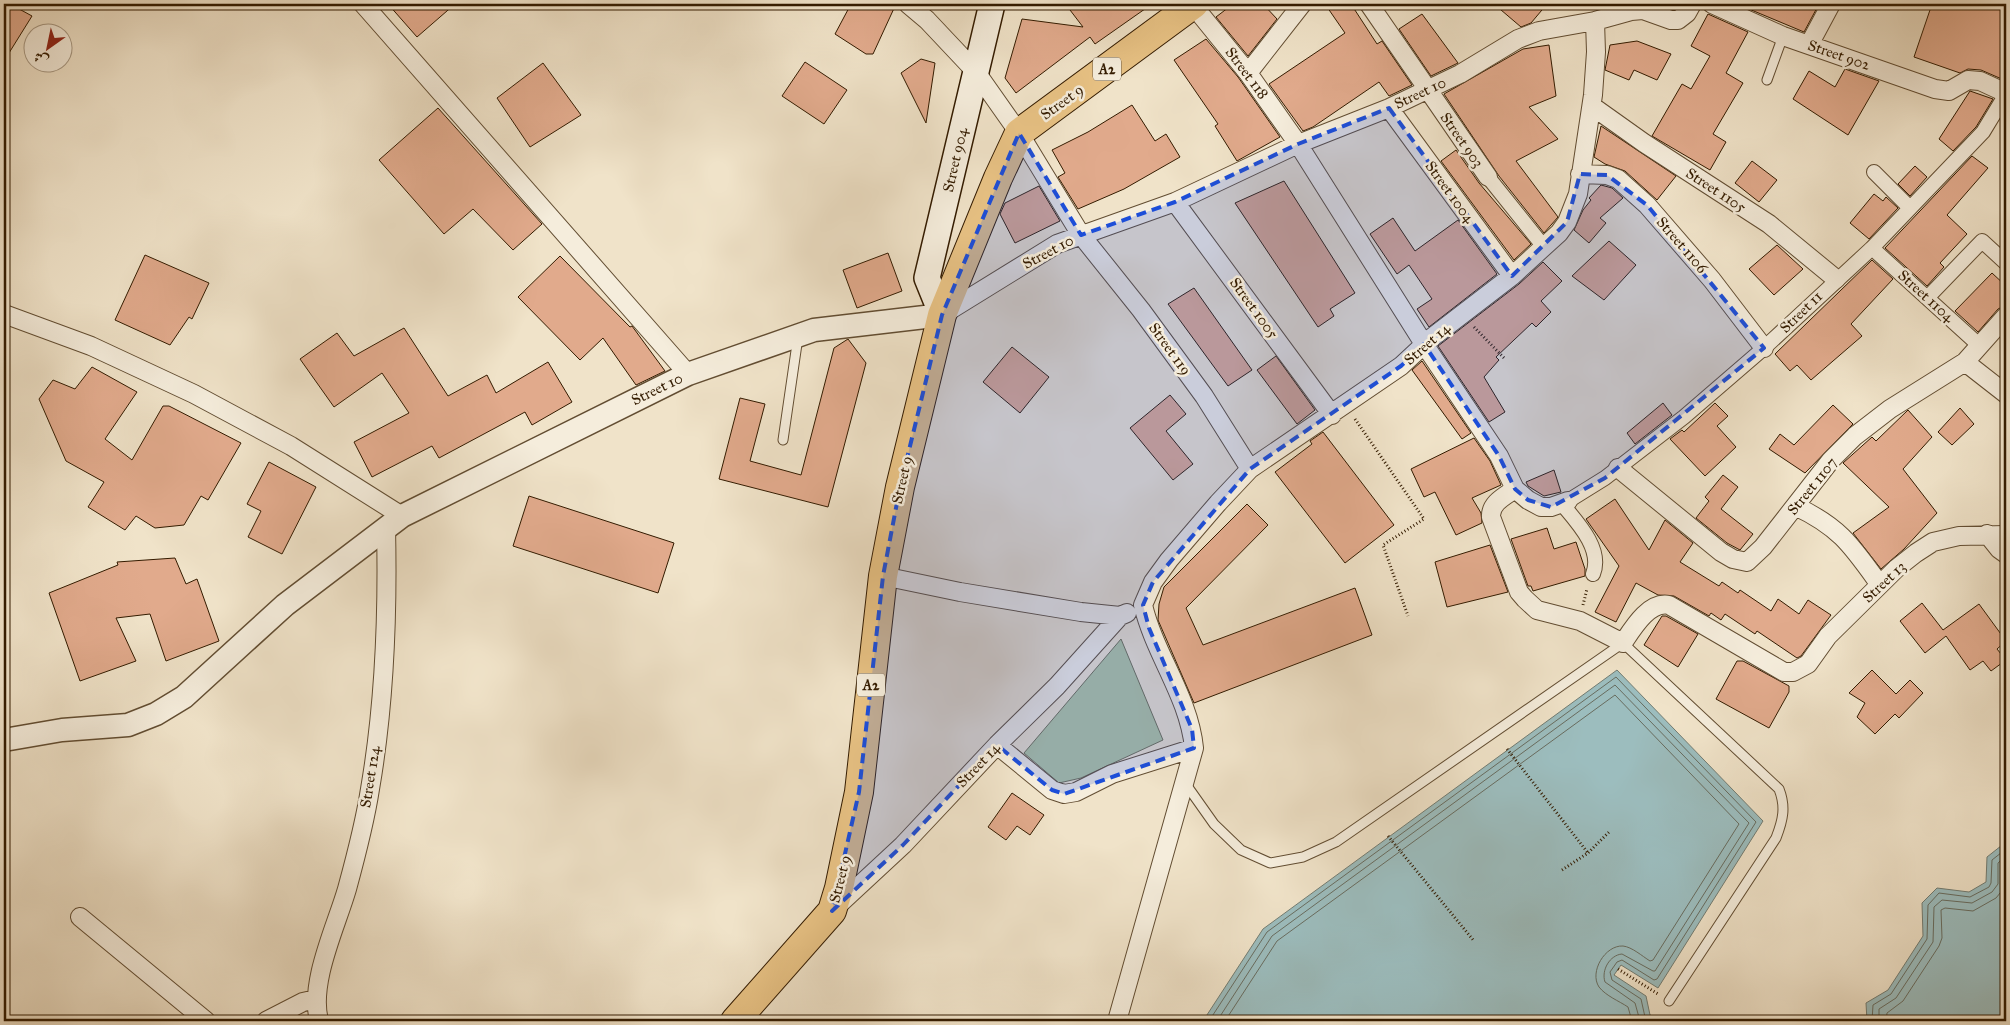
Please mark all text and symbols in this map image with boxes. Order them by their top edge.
north arrow [22,22,72,72]
street label: Street 902 [1805,36,1873,74]
street label: Street 118 [1222,43,1272,103]
text: ش [31,48,52,69]
road number: A2 [1093,58,1121,80]
street label: Street 10 [1391,73,1449,113]
street label: Street 9 [1037,80,1087,124]
street label: Street 903 [1436,109,1488,171]
street label: Street 904 [939,125,971,194]
street label: Street 1004 [1422,158,1479,227]
street label: Street 1105 [1683,164,1749,216]
street label: Street 1106 [1653,213,1712,278]
street label: Street 10 [1019,231,1077,273]
street label: Street 1104 [1894,266,1958,326]
street label: Street 1005 [1226,274,1282,342]
street label: Street 11 [1776,287,1826,337]
street label: Street 119 [1145,319,1195,379]
street label: Street 14 [1400,319,1454,369]
street label: Street 10 [628,369,686,409]
street label: Street 9 [888,454,916,506]
street label: Street 1107 [1783,454,1841,518]
street label: Street 13 [1859,558,1909,606]
road number: A2 [857,674,885,696]
street label: Street 14 [952,739,1004,791]
street label: Street 124 [356,744,384,809]
street label: Street 9 [825,853,855,905]

